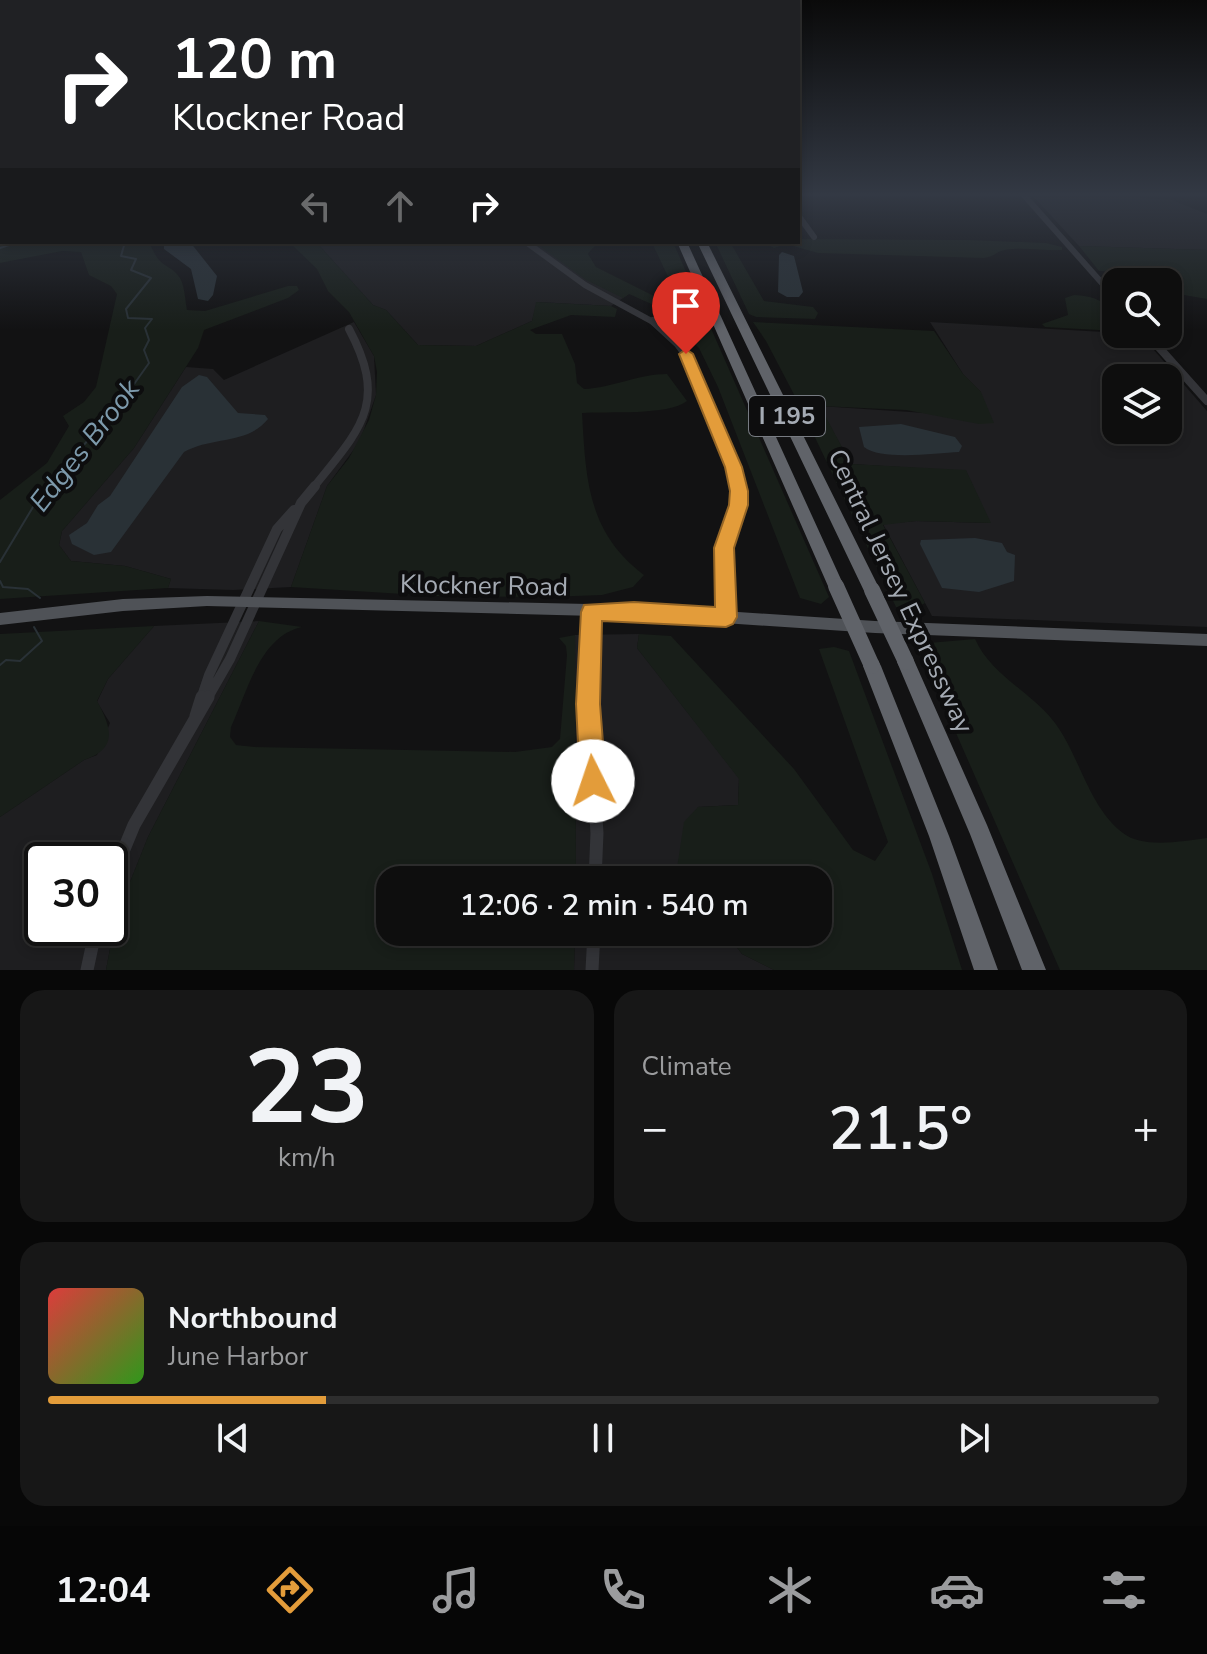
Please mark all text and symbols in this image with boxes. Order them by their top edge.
text: 120 m [172,21,337,98]
icon: right [40,32,144,136]
text: Klockner Road [172,94,405,143]
icon: left [294,184,338,228]
icon: ahead [378,184,422,228]
icon: right [462,184,506,228]
map controls [1102,268,1182,444]
button: search [1102,268,1182,348]
pin [652,272,720,354]
icon: arrive [664,284,708,328]
button: layers [1102,364,1182,444]
water label: Edges Brook [21,371,149,520]
road number: I 195 [749,396,825,436]
street label: Central Jersey Expressway [819,444,982,739]
street label: Klockner Road [399,567,568,604]
position arrow [551,739,635,823]
speed limit sign: 30 [24,842,128,946]
text: 12:06 · 2 min · 540 m [459,885,749,926]
text: 23 [244,1017,369,1159]
text: Climate [642,1049,732,1084]
text: 21.5° [828,1088,973,1170]
text: − [642,1099,668,1159]
text: + [1133,1099,1159,1159]
text: km/h [278,1140,335,1175]
text: Northbound [168,1298,338,1339]
text: June Harbor [168,1339,308,1374]
icon: previous [211,1416,255,1460]
icon: pause [581,1416,625,1460]
icon: next [952,1416,996,1460]
icon: directions [262,1562,318,1618]
icon: music [428,1562,484,1618]
icon: phone [595,1562,651,1618]
icon: climate [762,1562,818,1618]
icon: car [929,1562,985,1618]
icon: filters [1096,1562,1152,1618]
text: 12:04 [55,1566,151,1615]

